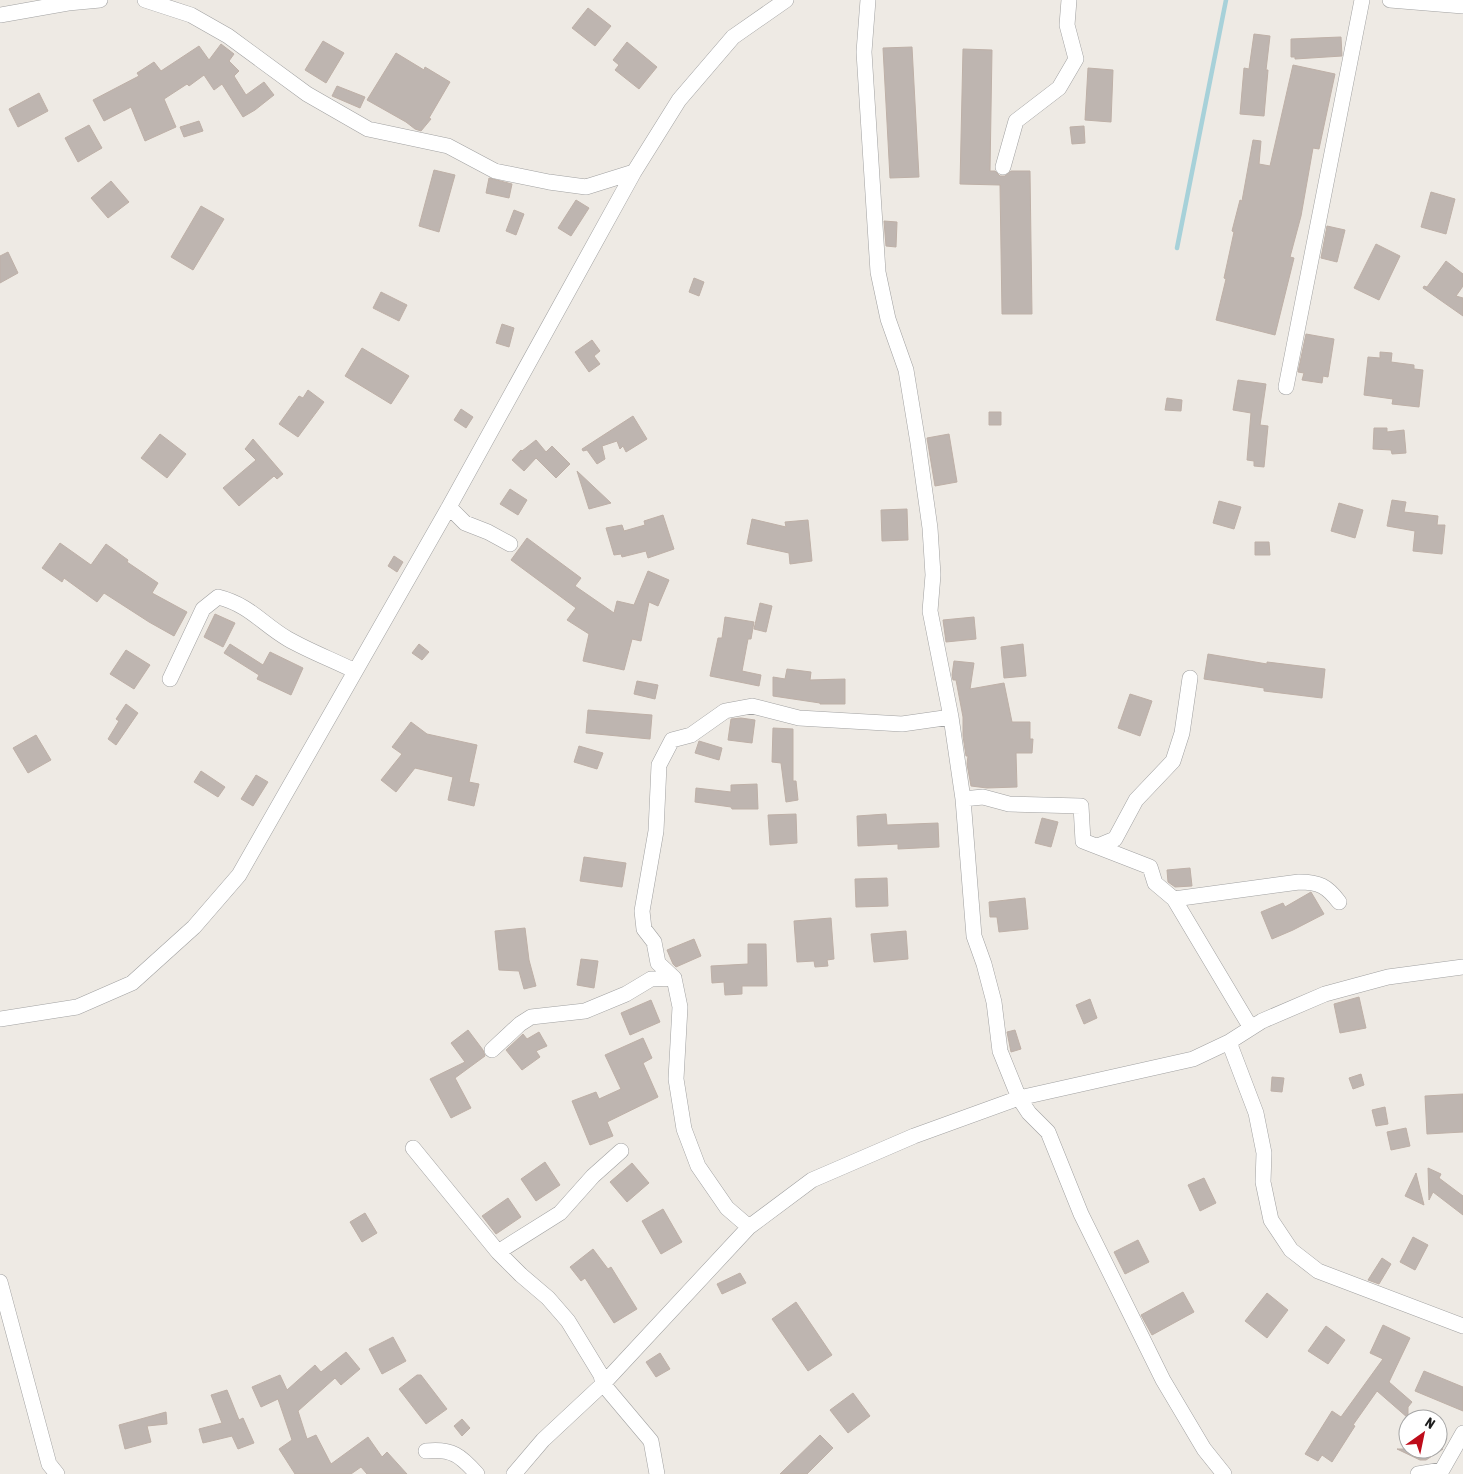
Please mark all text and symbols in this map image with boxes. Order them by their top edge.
north arrow [1398,1409,1448,1459]
text: N [1422,1414,1438,1432]

